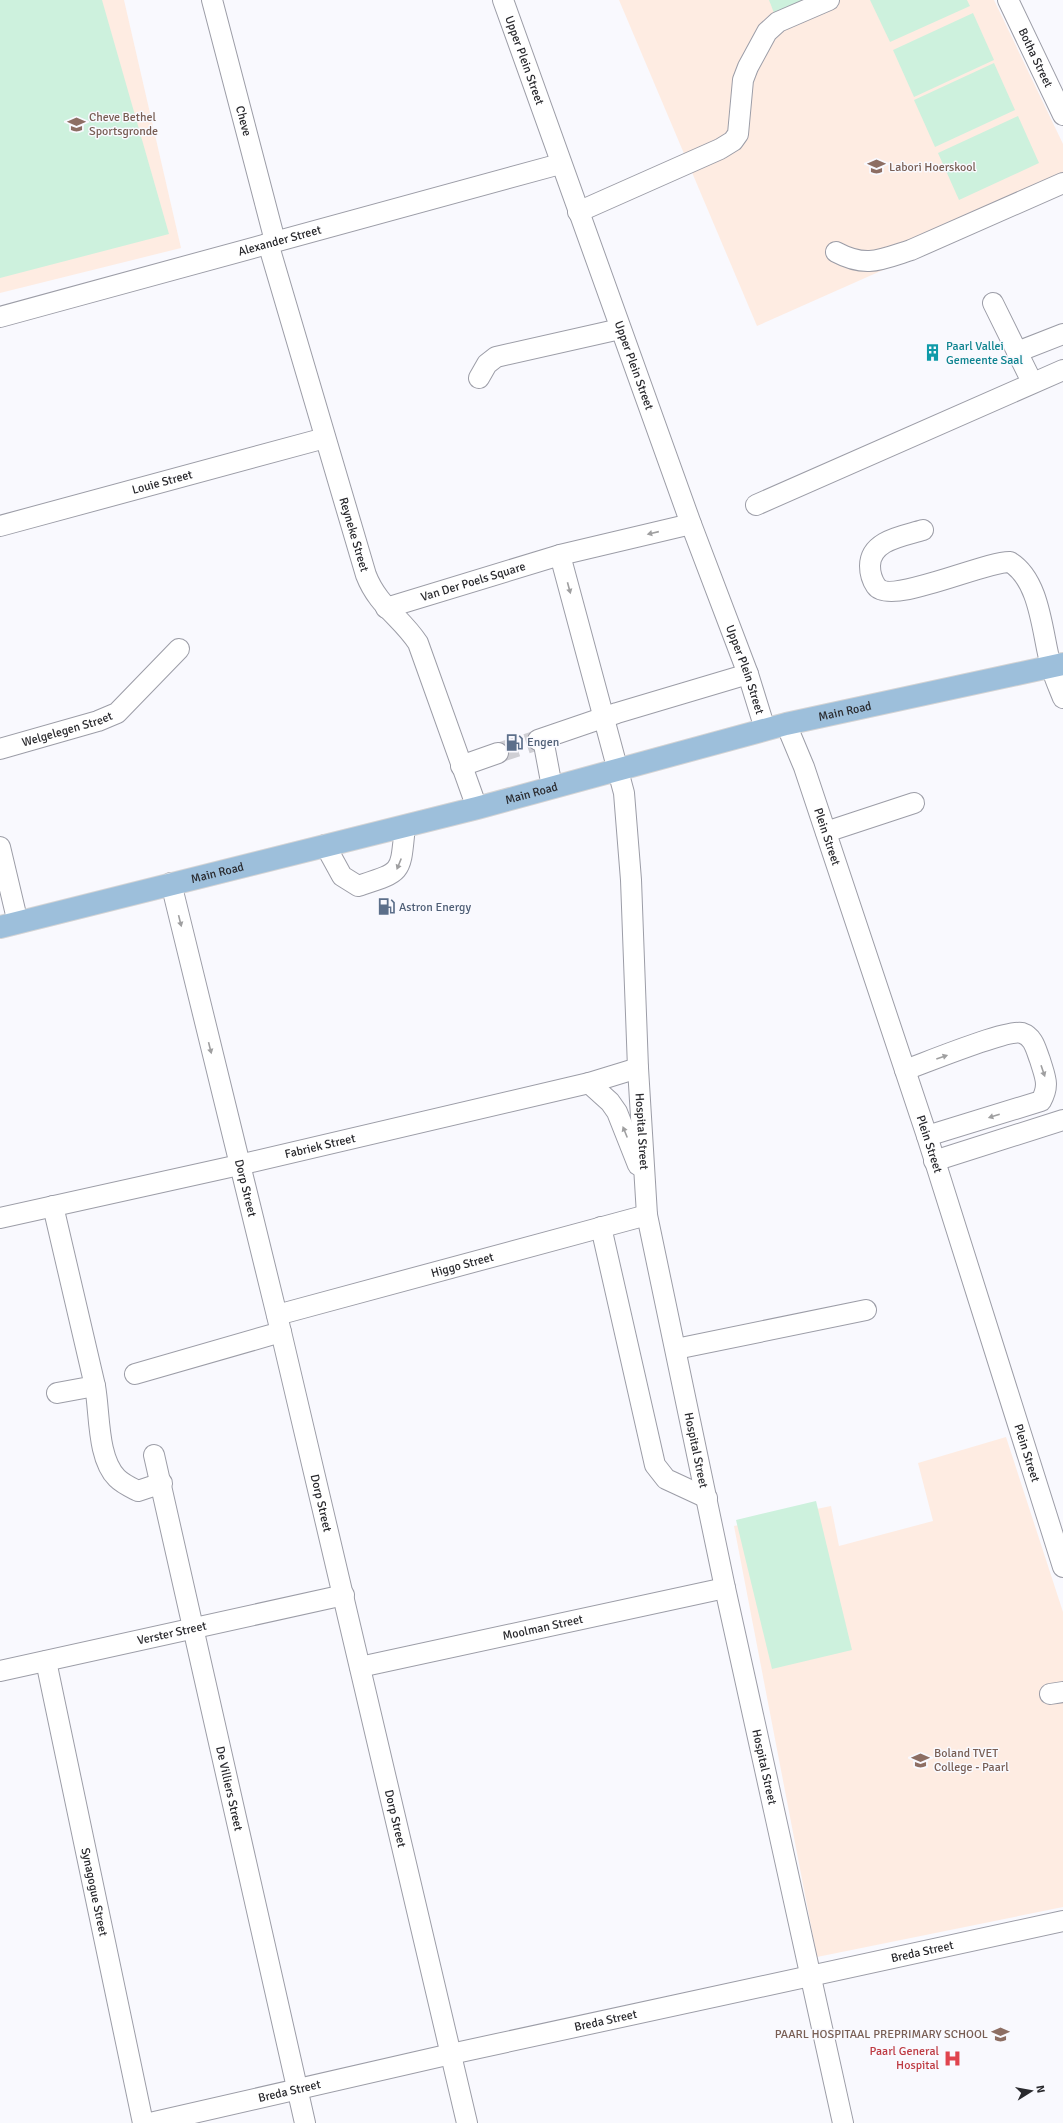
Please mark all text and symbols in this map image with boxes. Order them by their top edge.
street label: Upper Plein Street [502,14,548,107]
street label: Botha Street [1015,26,1056,90]
street label: Cheve [232,104,255,138]
place label: Cheve Bethel Sportsgronde [89,110,158,139]
school or university icon: Cheve Bethel Sportsgronde [66,114,86,134]
school or university icon: Labori Hoerskool [866,157,886,177]
place label: Labori Hoerskool [889,160,977,175]
street label: Alexander Street [237,222,323,259]
street label: Upper Plein Street [611,319,657,412]
place label: Paarl Vallei Gemeente Saal [946,339,1023,368]
building icon: Paarl Vallei Gemeente Saal [923,343,943,363]
street label: Louie Street [130,467,194,497]
street label: Reyneke Street [336,496,372,574]
one-way arrow [647,530,659,536]
street label: Van Der Poels Square [419,558,527,604]
one-way arrow [566,583,572,595]
street label: Upper Plein Street [722,623,767,716]
street label: Main Road [817,698,873,724]
street label: Welgelegen Street [20,708,115,750]
fuel station icon: Engen [504,732,524,752]
place label: Engen [527,735,559,750]
street label: Main Road [503,779,559,808]
street label: Plein Street [811,806,844,867]
one-way arrow [395,858,402,870]
street label: Main Road [189,859,245,887]
fuel station icon: Astron Energy [376,897,396,917]
place label: Astron Energy [399,900,471,915]
one-way arrow [177,915,183,928]
one-way arrow [208,1041,214,1054]
one-way arrow [936,1053,948,1059]
one-way arrow [1041,1066,1047,1078]
street label: Hospital Street [632,1093,652,1170]
street label: Plein Street [913,1113,946,1175]
one-way arrow [987,1113,999,1119]
one-way arrow [622,1126,628,1138]
street label: Fabriek Street [283,1130,357,1162]
street label: Dorp Street [231,1158,260,1218]
street label: Higgo Street [429,1249,495,1281]
street label: Hospital Street [681,1411,711,1489]
street label: Plein Street [1011,1422,1043,1484]
street label: Dorp Street [307,1473,335,1533]
street label: Moolman Street [501,1611,584,1643]
street label: Verster Street [136,1618,208,1648]
street label: Hospital Street [749,1728,780,1806]
street label: De Villiers Street [213,1745,246,1832]
place label: Boland TVET College - Paarl [934,1746,1009,1775]
school or university icon: Boland TVET College - Paarl [911,1750,931,1770]
street label: Dorp Street [381,1788,409,1849]
street label: Synagogue Street [78,1846,111,1938]
street label: Breda Street [889,1938,955,1966]
street label: Breda Street [573,2006,638,2035]
school or university icon: PAARL HOSPITAAL PREPRIMARY SCHOOL [991,2024,1011,2044]
place label: PAARL HOSPITAAL PREPRIMARY SCHOOL [775,2027,988,2042]
place label: Paarl General Hospital [869,2044,939,2073]
hospital icon: Paarl General Hospital [942,2048,962,2068]
north arrow [1011,2071,1051,2111]
street label: Breda Street [257,2077,322,2105]
text: N [1033,2084,1047,2094]

